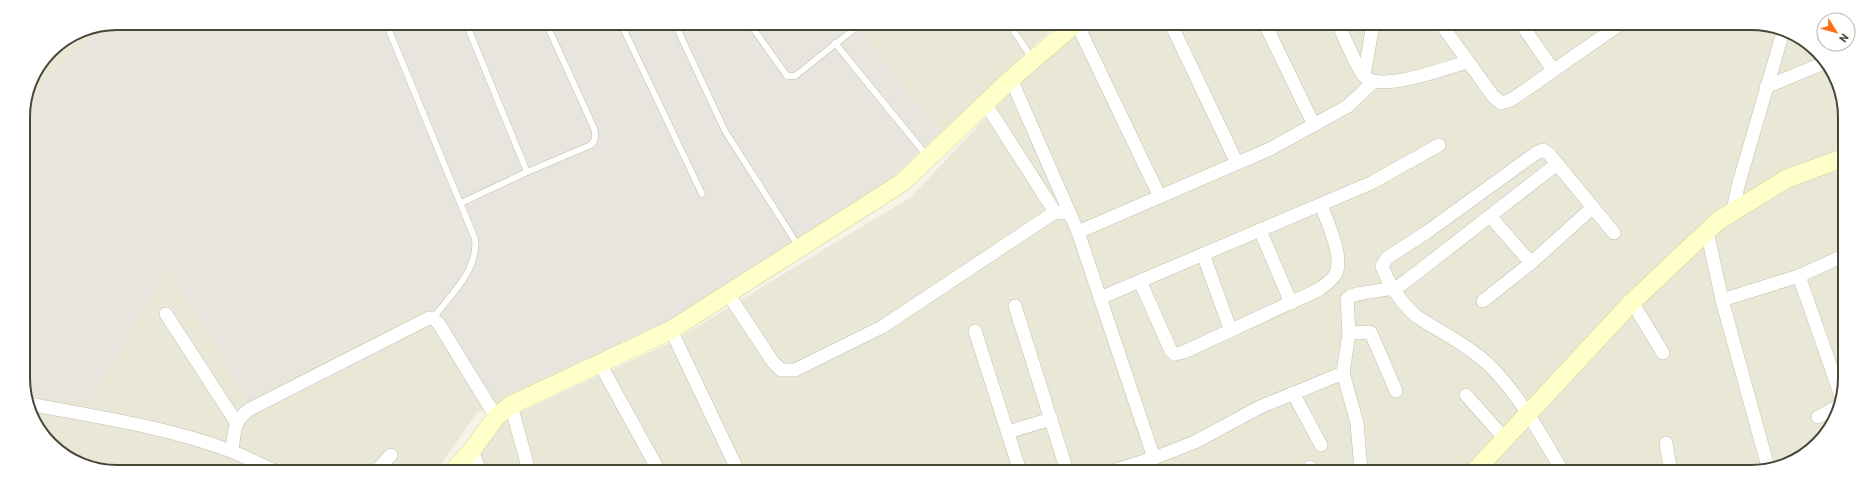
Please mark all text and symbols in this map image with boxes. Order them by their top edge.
north arrow [1816,12,1856,52]
text: N [1837,31,1852,45]

